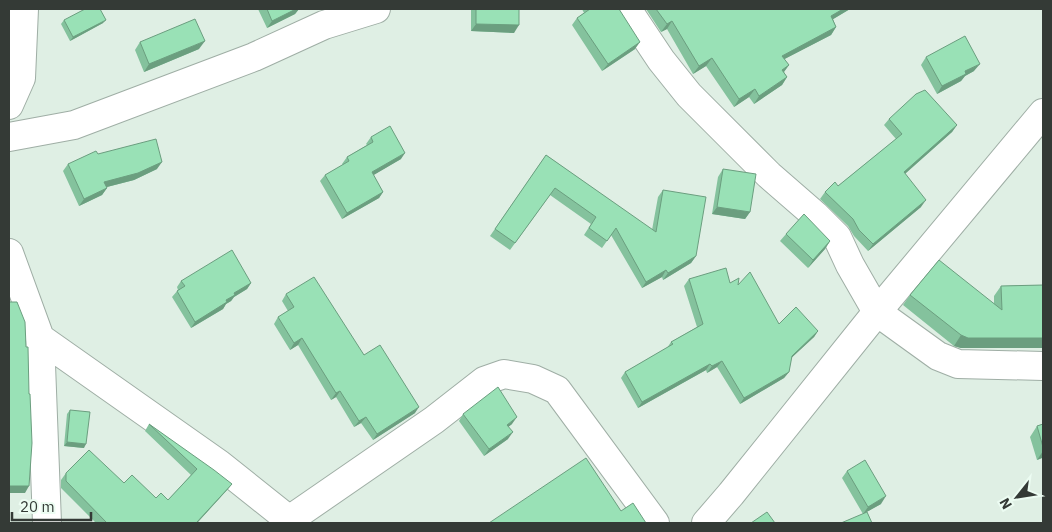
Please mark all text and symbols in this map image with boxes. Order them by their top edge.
north arrow [992,472,1042,522]
scale bar [12,490,91,522]
text: N [995,495,1016,512]
text: 20 m [20,497,55,516]

